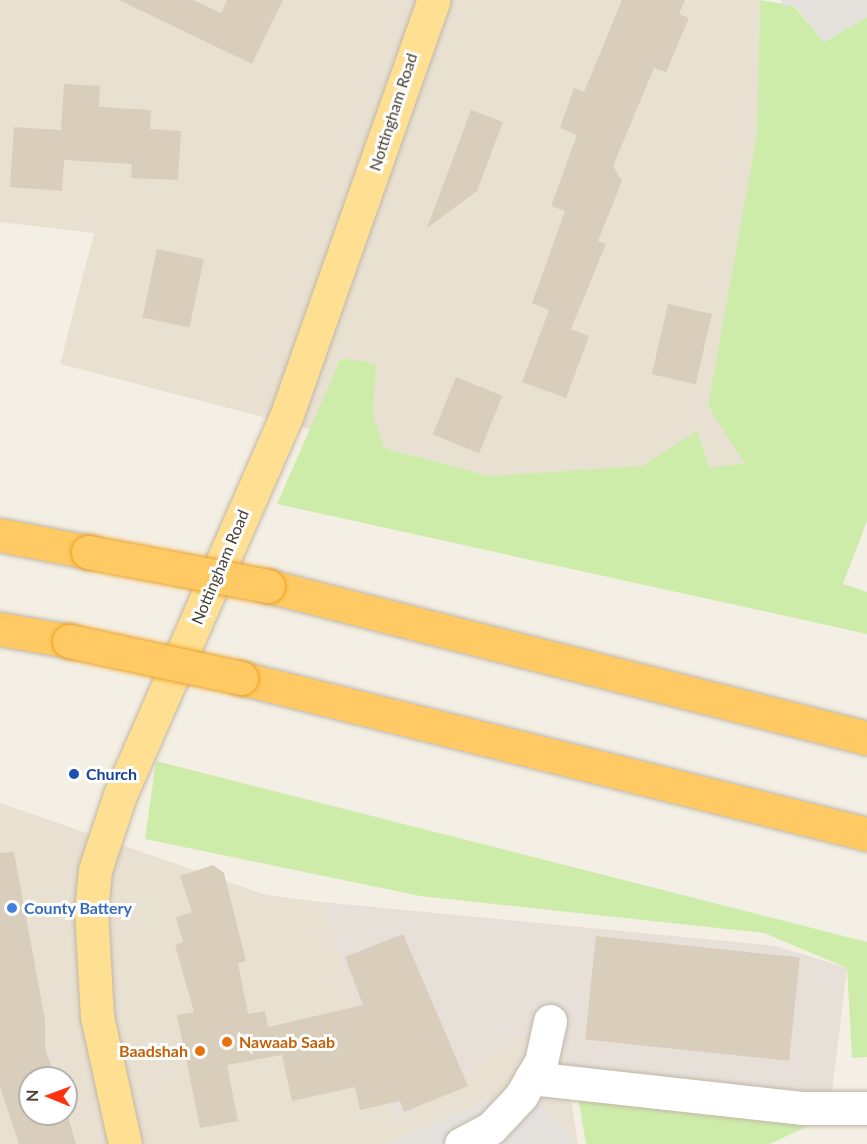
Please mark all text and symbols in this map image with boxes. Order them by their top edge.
street label: Nottingham Road [365,51,421,173]
street label: Nottingham Road [187,507,253,627]
place label: Church [86,764,137,784]
marker: Church [67,767,81,781]
place label: County Battery [24,898,132,918]
marker: County Battery [5,901,19,915]
place label: Nawaab Saab [239,1032,335,1052]
marker: Nawaab Saab [220,1035,234,1049]
place label: Baadshah [119,1041,188,1061]
marker: Baadshah [193,1044,207,1058]
north arrow [18,1066,78,1126]
text: N [22,1089,41,1102]

